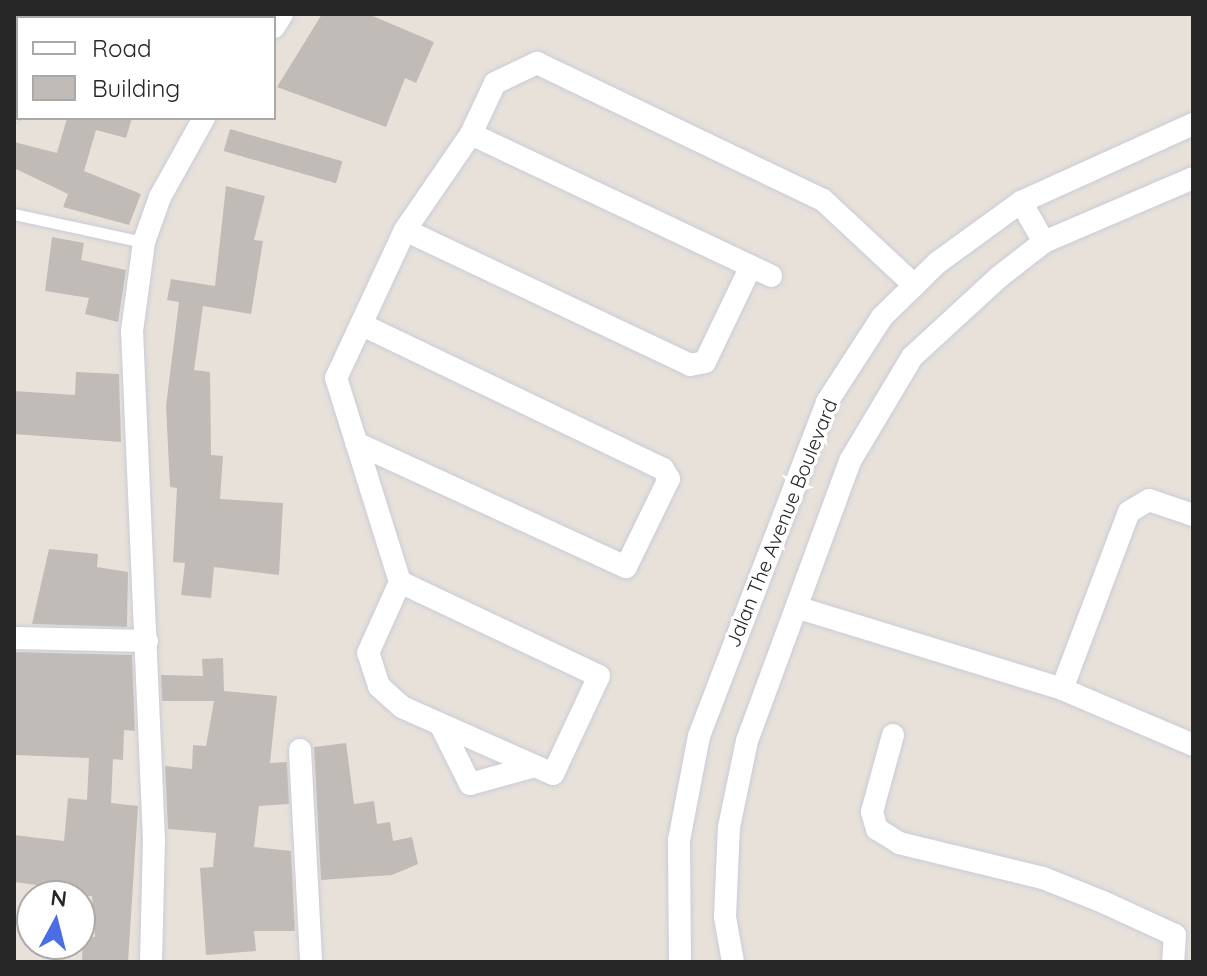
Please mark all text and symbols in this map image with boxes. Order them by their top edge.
legend [16,16,276,120]
text: Road [92,33,152,63]
text: Building [92,73,180,103]
street label: Jalan The Avenue Boulevard [720,395,842,651]
north arrow [16,880,96,960]
text: N [49,883,68,913]

